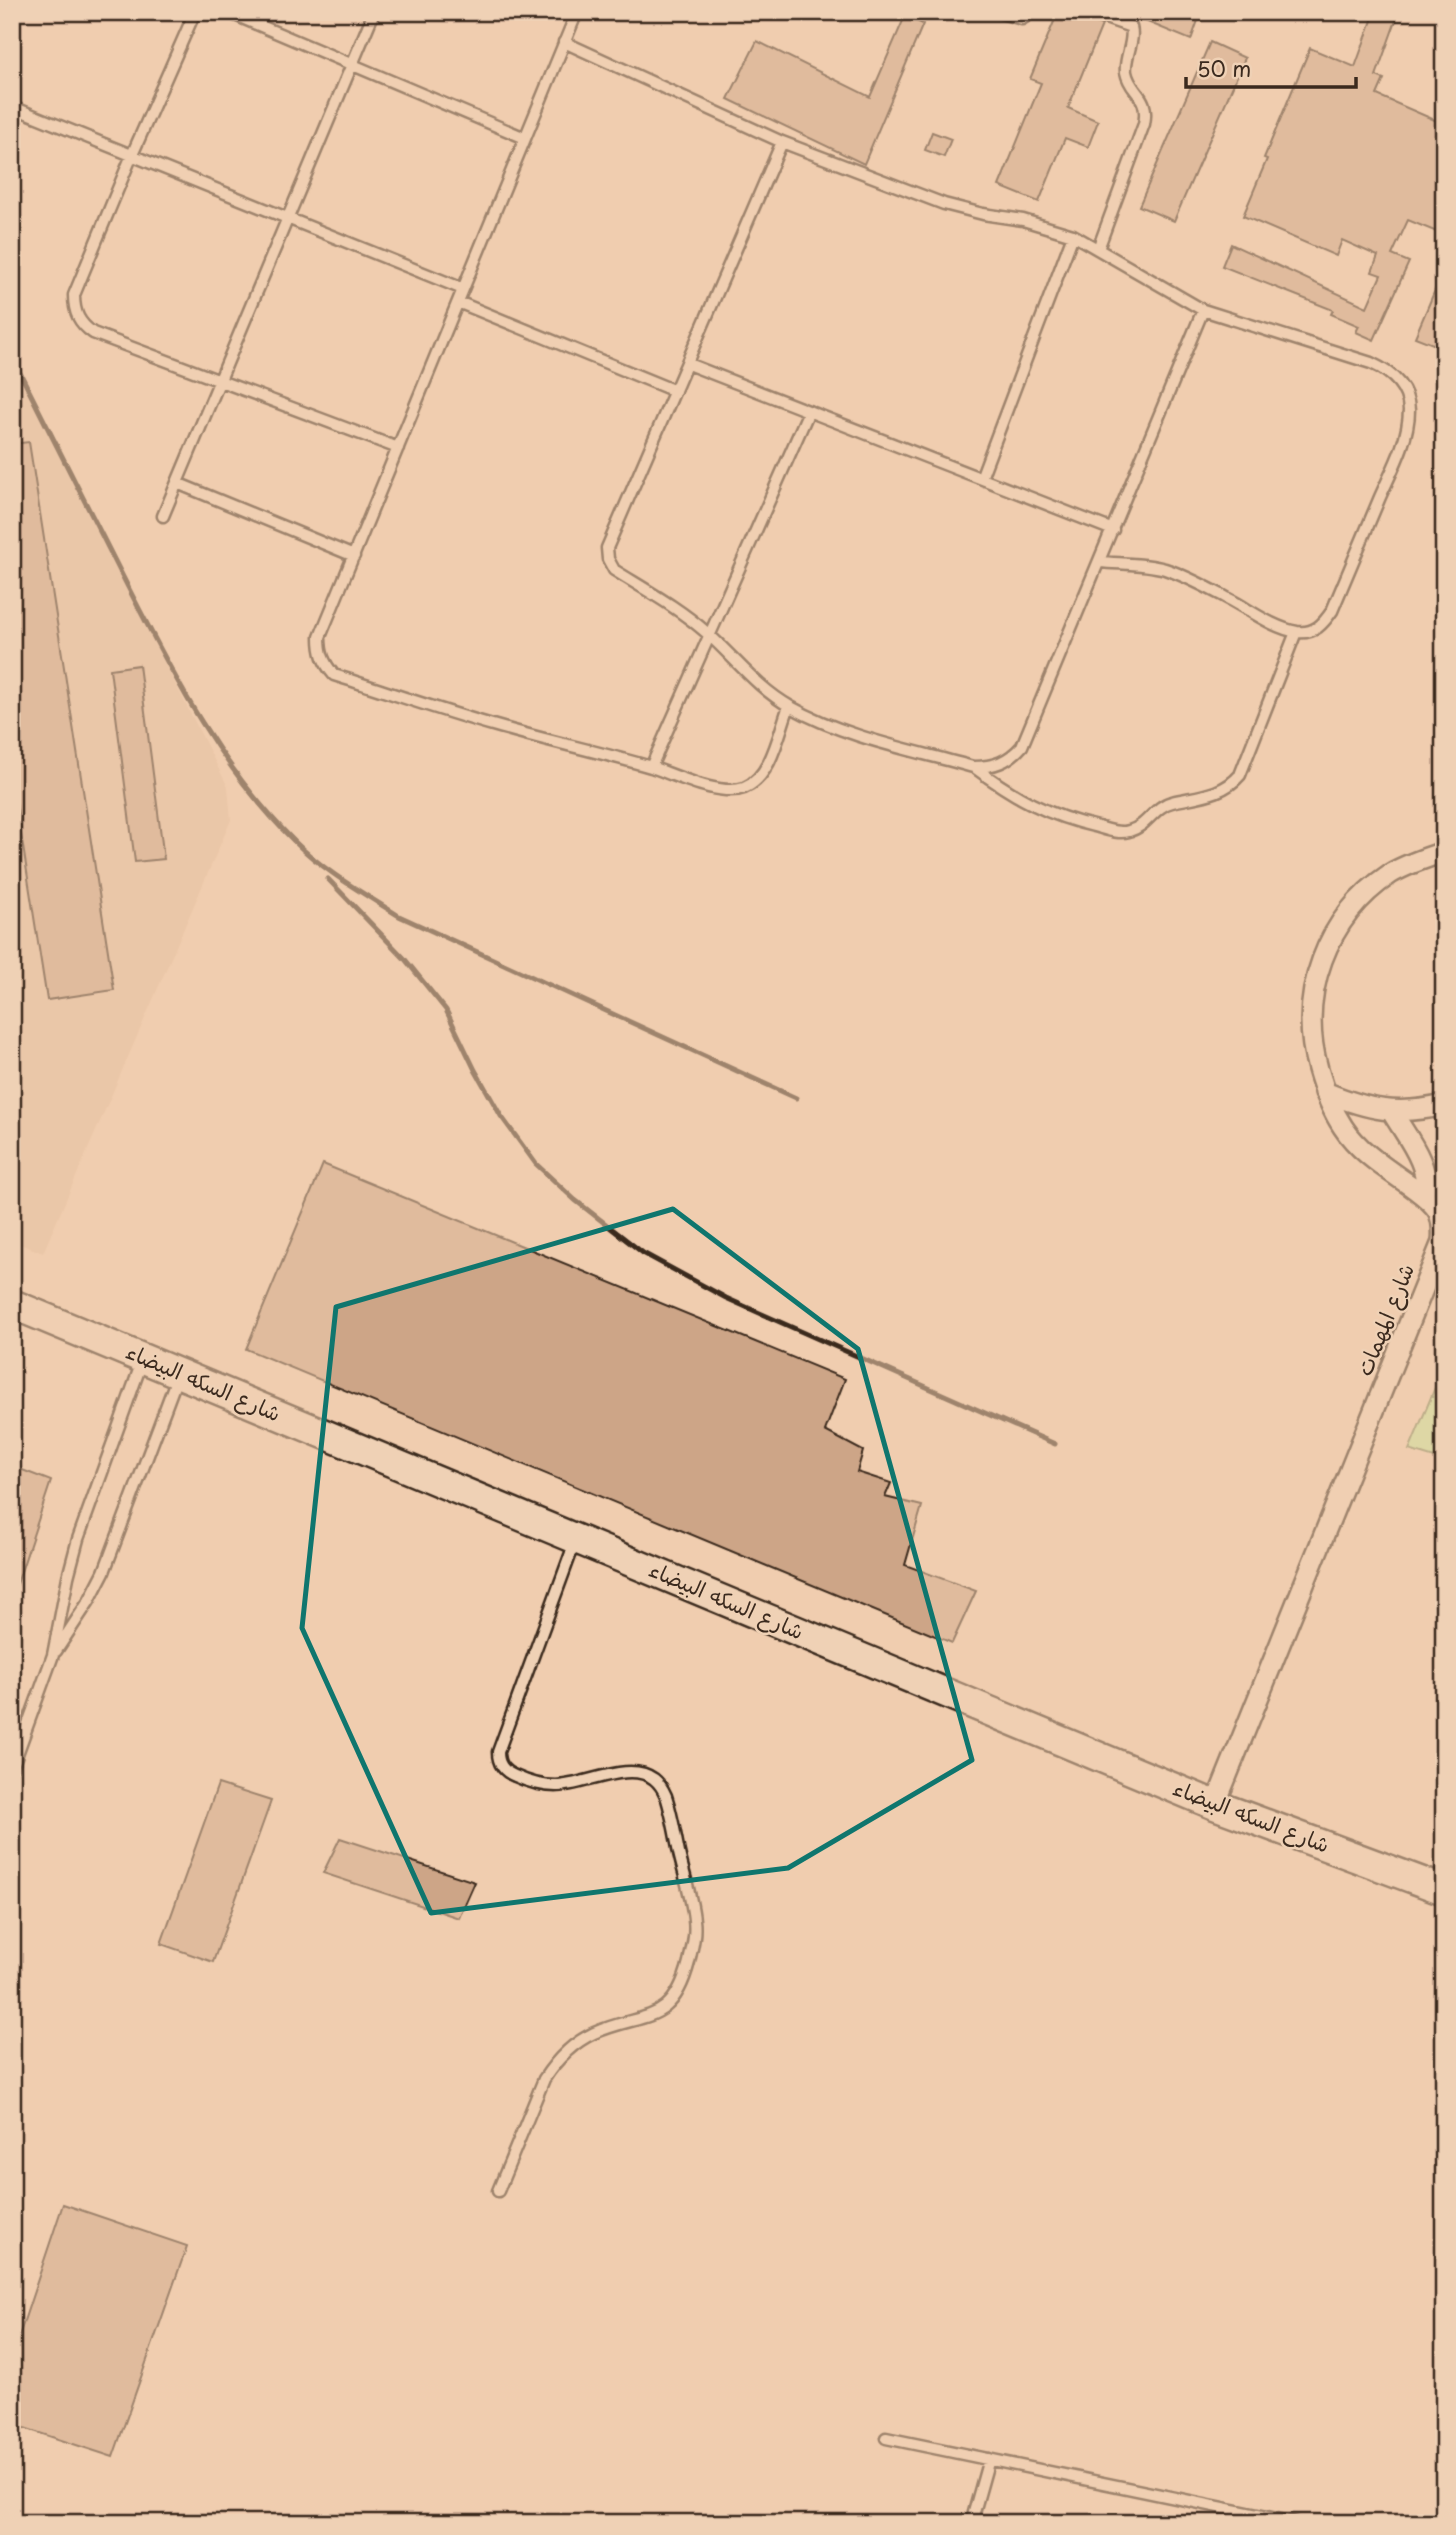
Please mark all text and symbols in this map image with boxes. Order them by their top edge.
scale bar [1186,46,1356,90]
text: 50 m [1197,52,1251,84]
street label: شارع المهمات [1347,1258,1422,1380]
street label: شارع السكه البيضاء [121,1334,286,1429]
street label: شارع السكه البيضاء [644,1552,809,1647]
street label: شارع السكه البيضاء [1168,1771,1335,1861]

